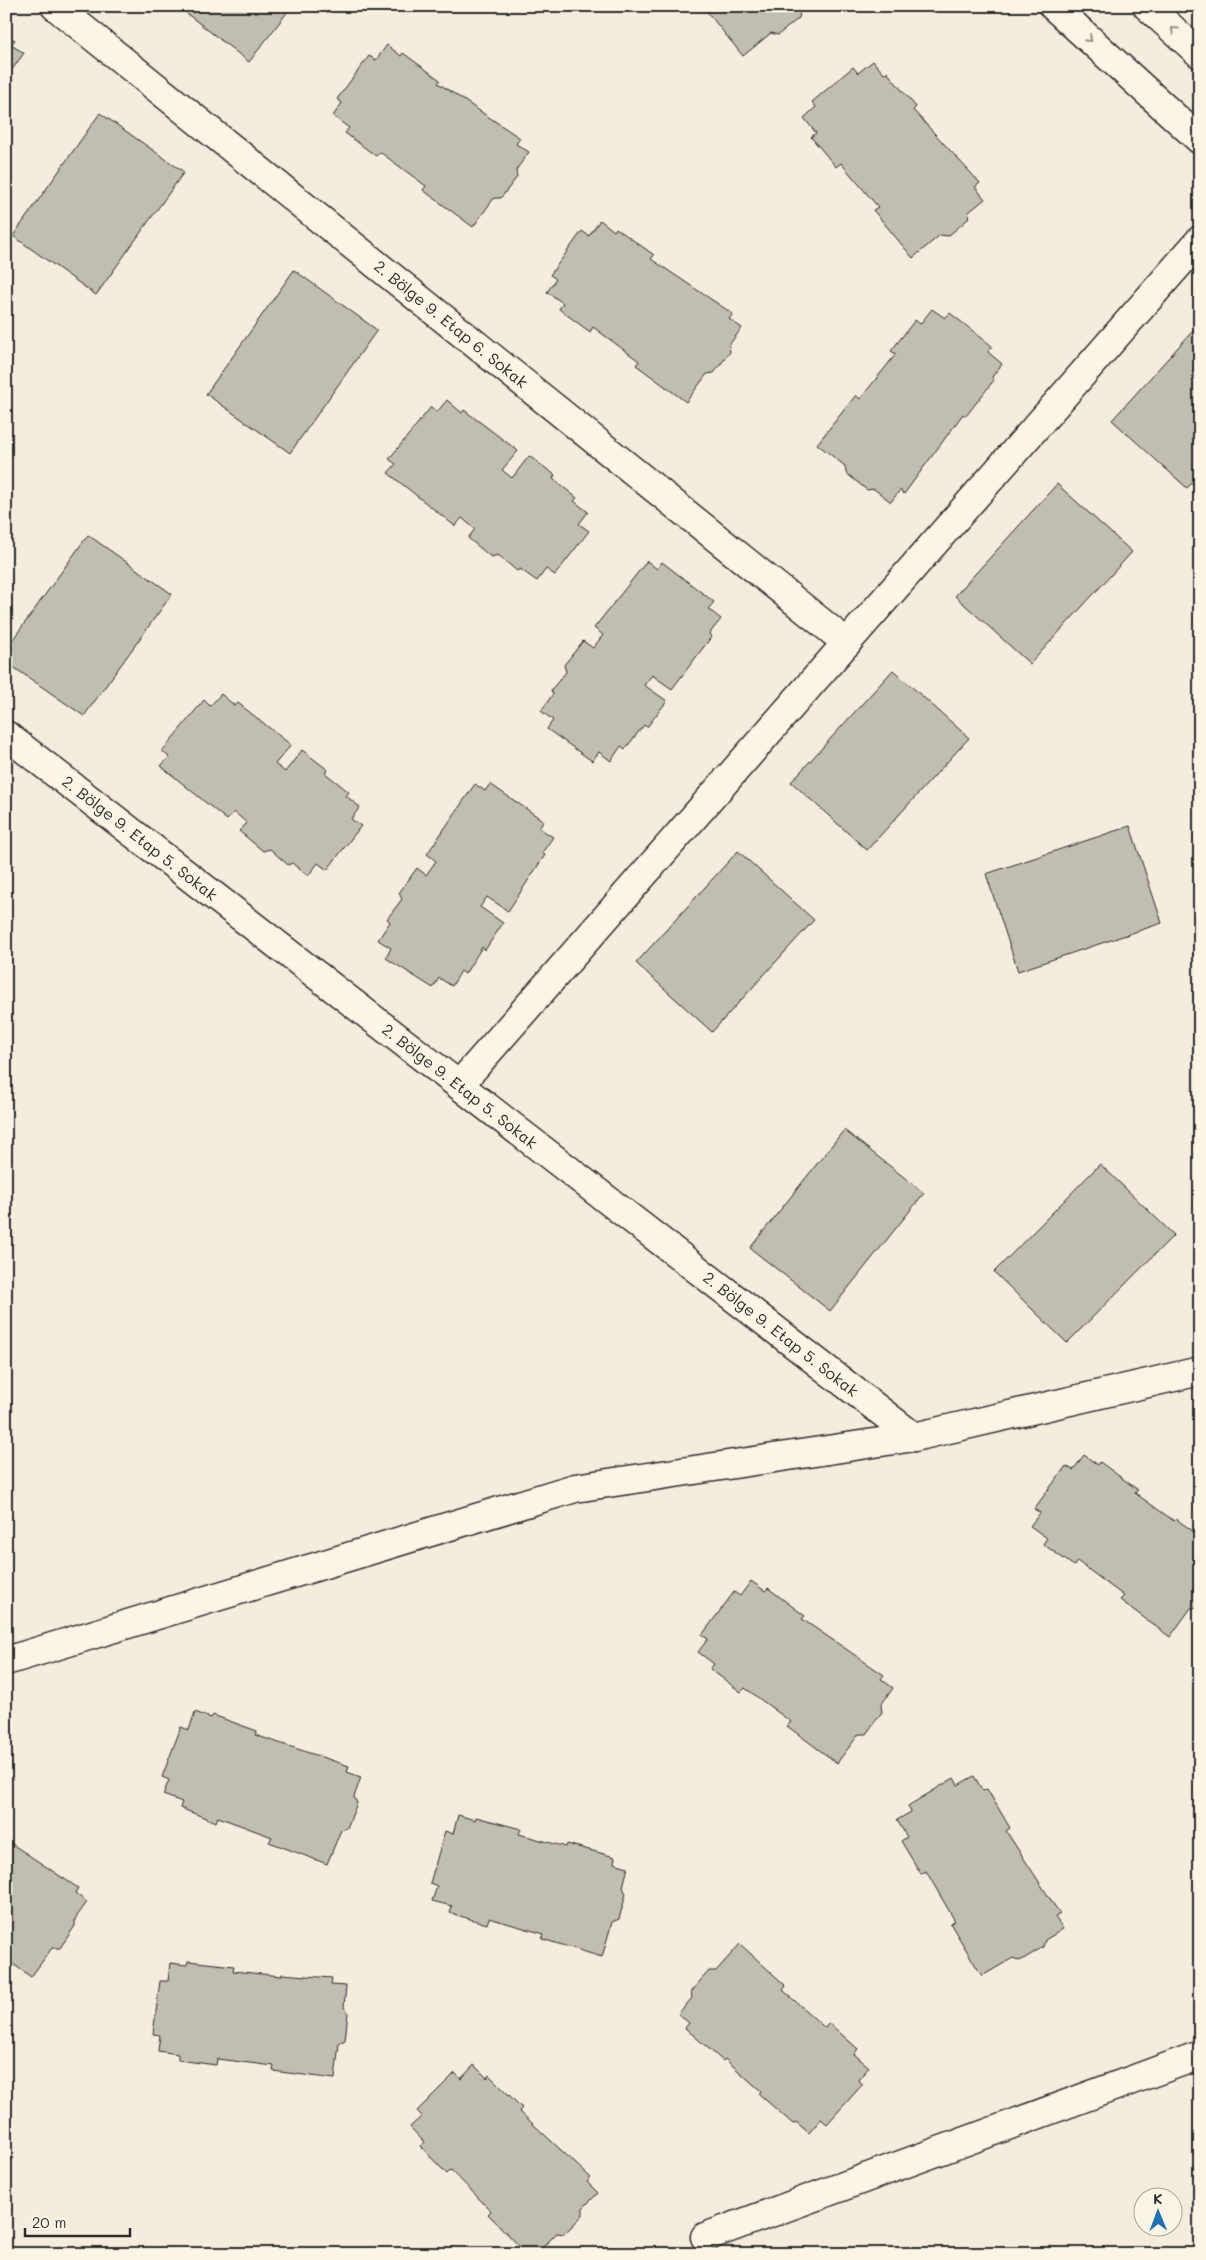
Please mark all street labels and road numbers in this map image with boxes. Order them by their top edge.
street label: 2. Bölge 9. Etap 6. Sokak [370,255,533,392]
street label: 2. Bölge 9. Etap 5. Sokak [58,770,222,905]
street label: 2. Bölge 9. Etap 5. Sokak [378,1018,542,1153]
street label: 2. Bölge 9. Etap 5. Sokak [699,1266,863,1401]

